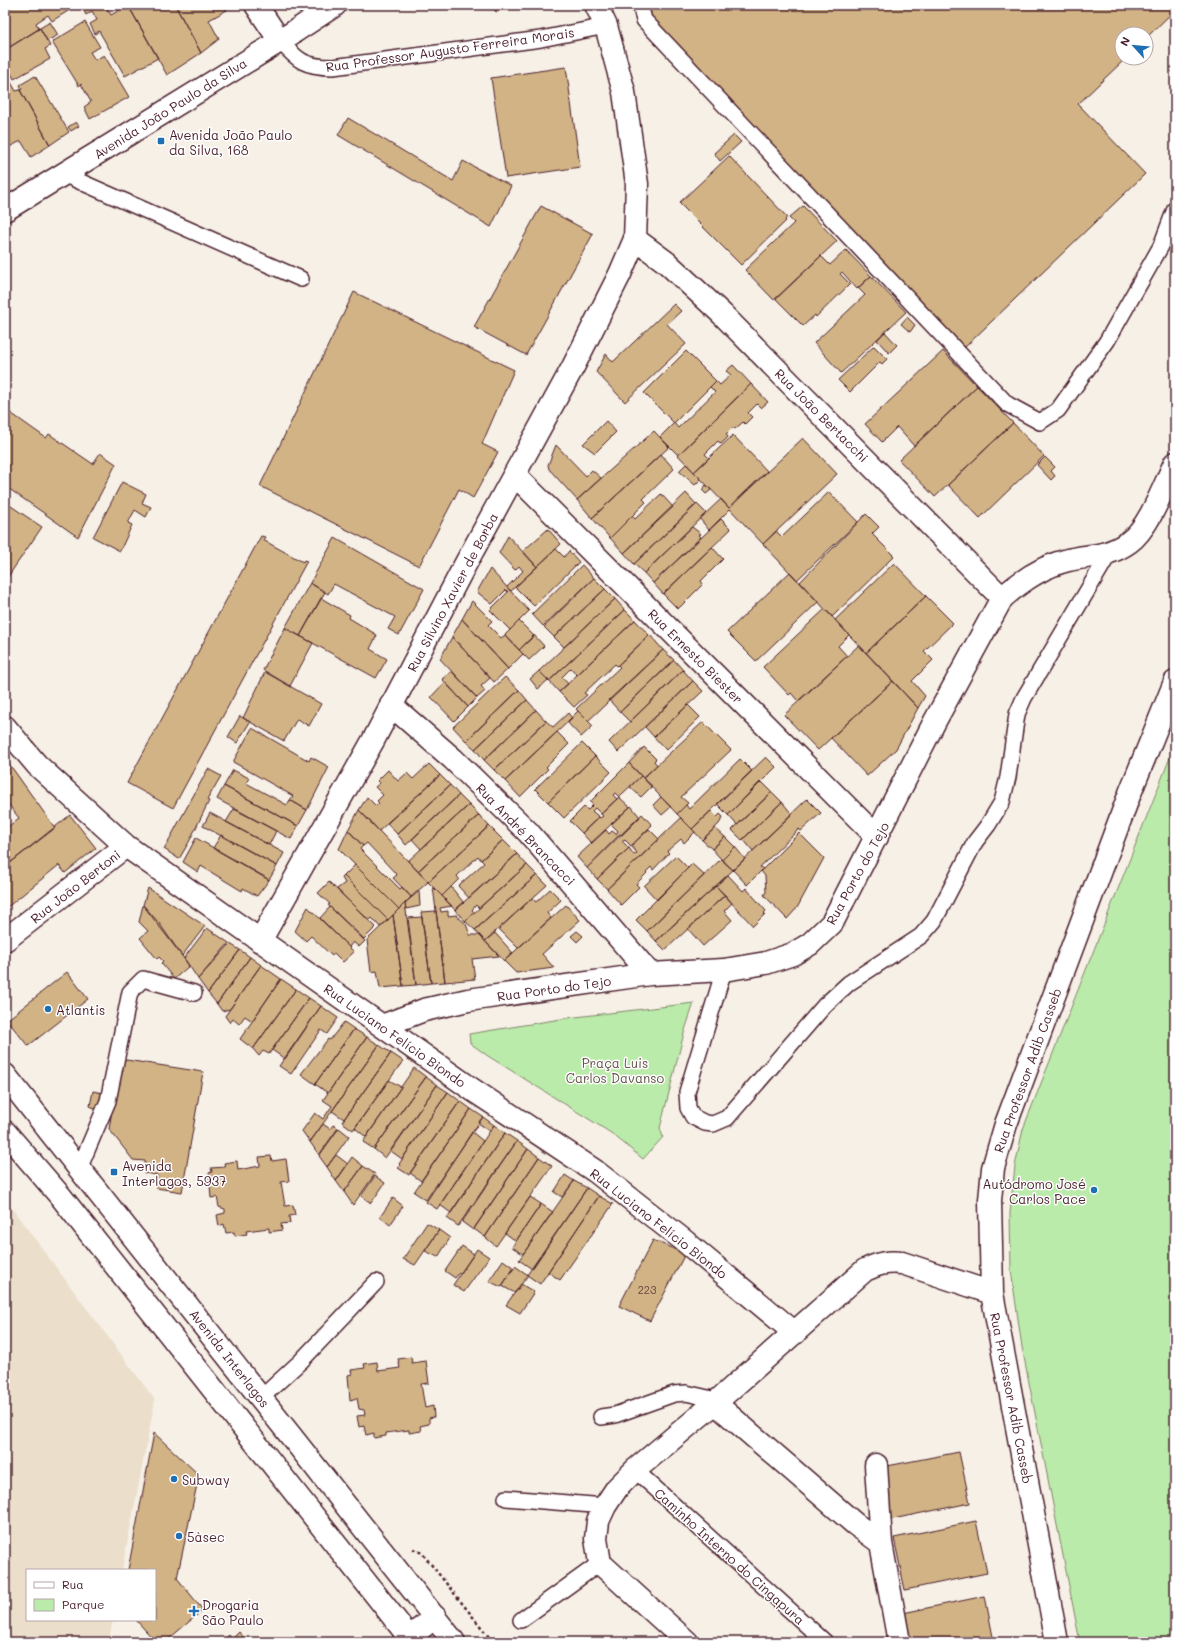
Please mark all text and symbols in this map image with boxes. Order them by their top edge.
street label: Rua Professor Augusto Ferreira Morais [325,23,575,75]
north arrow [1114,26,1154,66]
text: N [1116,34,1133,48]
street label: Avenida João Paulo da Silva [90,54,250,162]
place label: Avenida João Paulo da Silva, 168 [169,126,293,158]
marker: Avenida João Paulo da Silva, 168 [156,136,166,146]
street label: Rua João Bertacchi [772,365,872,465]
street label: Rua Silvino Xavier de Borba [403,510,501,674]
street label: Rua Ernesto Biester [645,605,747,707]
street label: Rua André Brancacci [473,779,579,889]
street label: Rua Porto do Tejo [822,818,892,927]
street label: Rua João Bertoni [27,845,123,926]
street label: Rua Porto do Tejo [496,972,612,1004]
street label: Rua Luciano Felício Biondo [321,979,470,1091]
street label: Rua Professor Adib Casseb [989,985,1065,1155]
place label: Atlantis [56,1001,105,1018]
marker: Atlantis [43,1004,53,1014]
park label: Praça Luis Carlos Davanso [566,1054,665,1086]
place label: Avenida Interlagos, 5937 [122,1157,226,1189]
street label: Rua Luciano Felício Biondo [587,1164,731,1282]
marker: Avenida Interlagos, 5937 [109,1167,119,1177]
place label: Autódromo José Carlos Pace [983,1175,1086,1207]
marker: Autódromo José Carlos Pace [1089,1185,1099,1195]
house number: 223 [638,1282,657,1297]
street label: Avenida Interlagos [186,1305,274,1411]
street label: Rua Professor Adib Casseb [987,1311,1037,1485]
place label: Subway [182,1471,230,1488]
marker: Subway [169,1474,179,1484]
street label: Caminho Interno do Cingapura [651,1484,809,1628]
place label: 5àsec [187,1528,225,1545]
marker: 5àsec [174,1531,184,1541]
legend [26,1569,156,1621]
text: Rua [62,1576,84,1592]
text: Parque [62,1596,105,1612]
place label: Drogaria São Paulo [202,1596,264,1628]
marker: Drogaria São Paulo [189,1606,199,1616]

